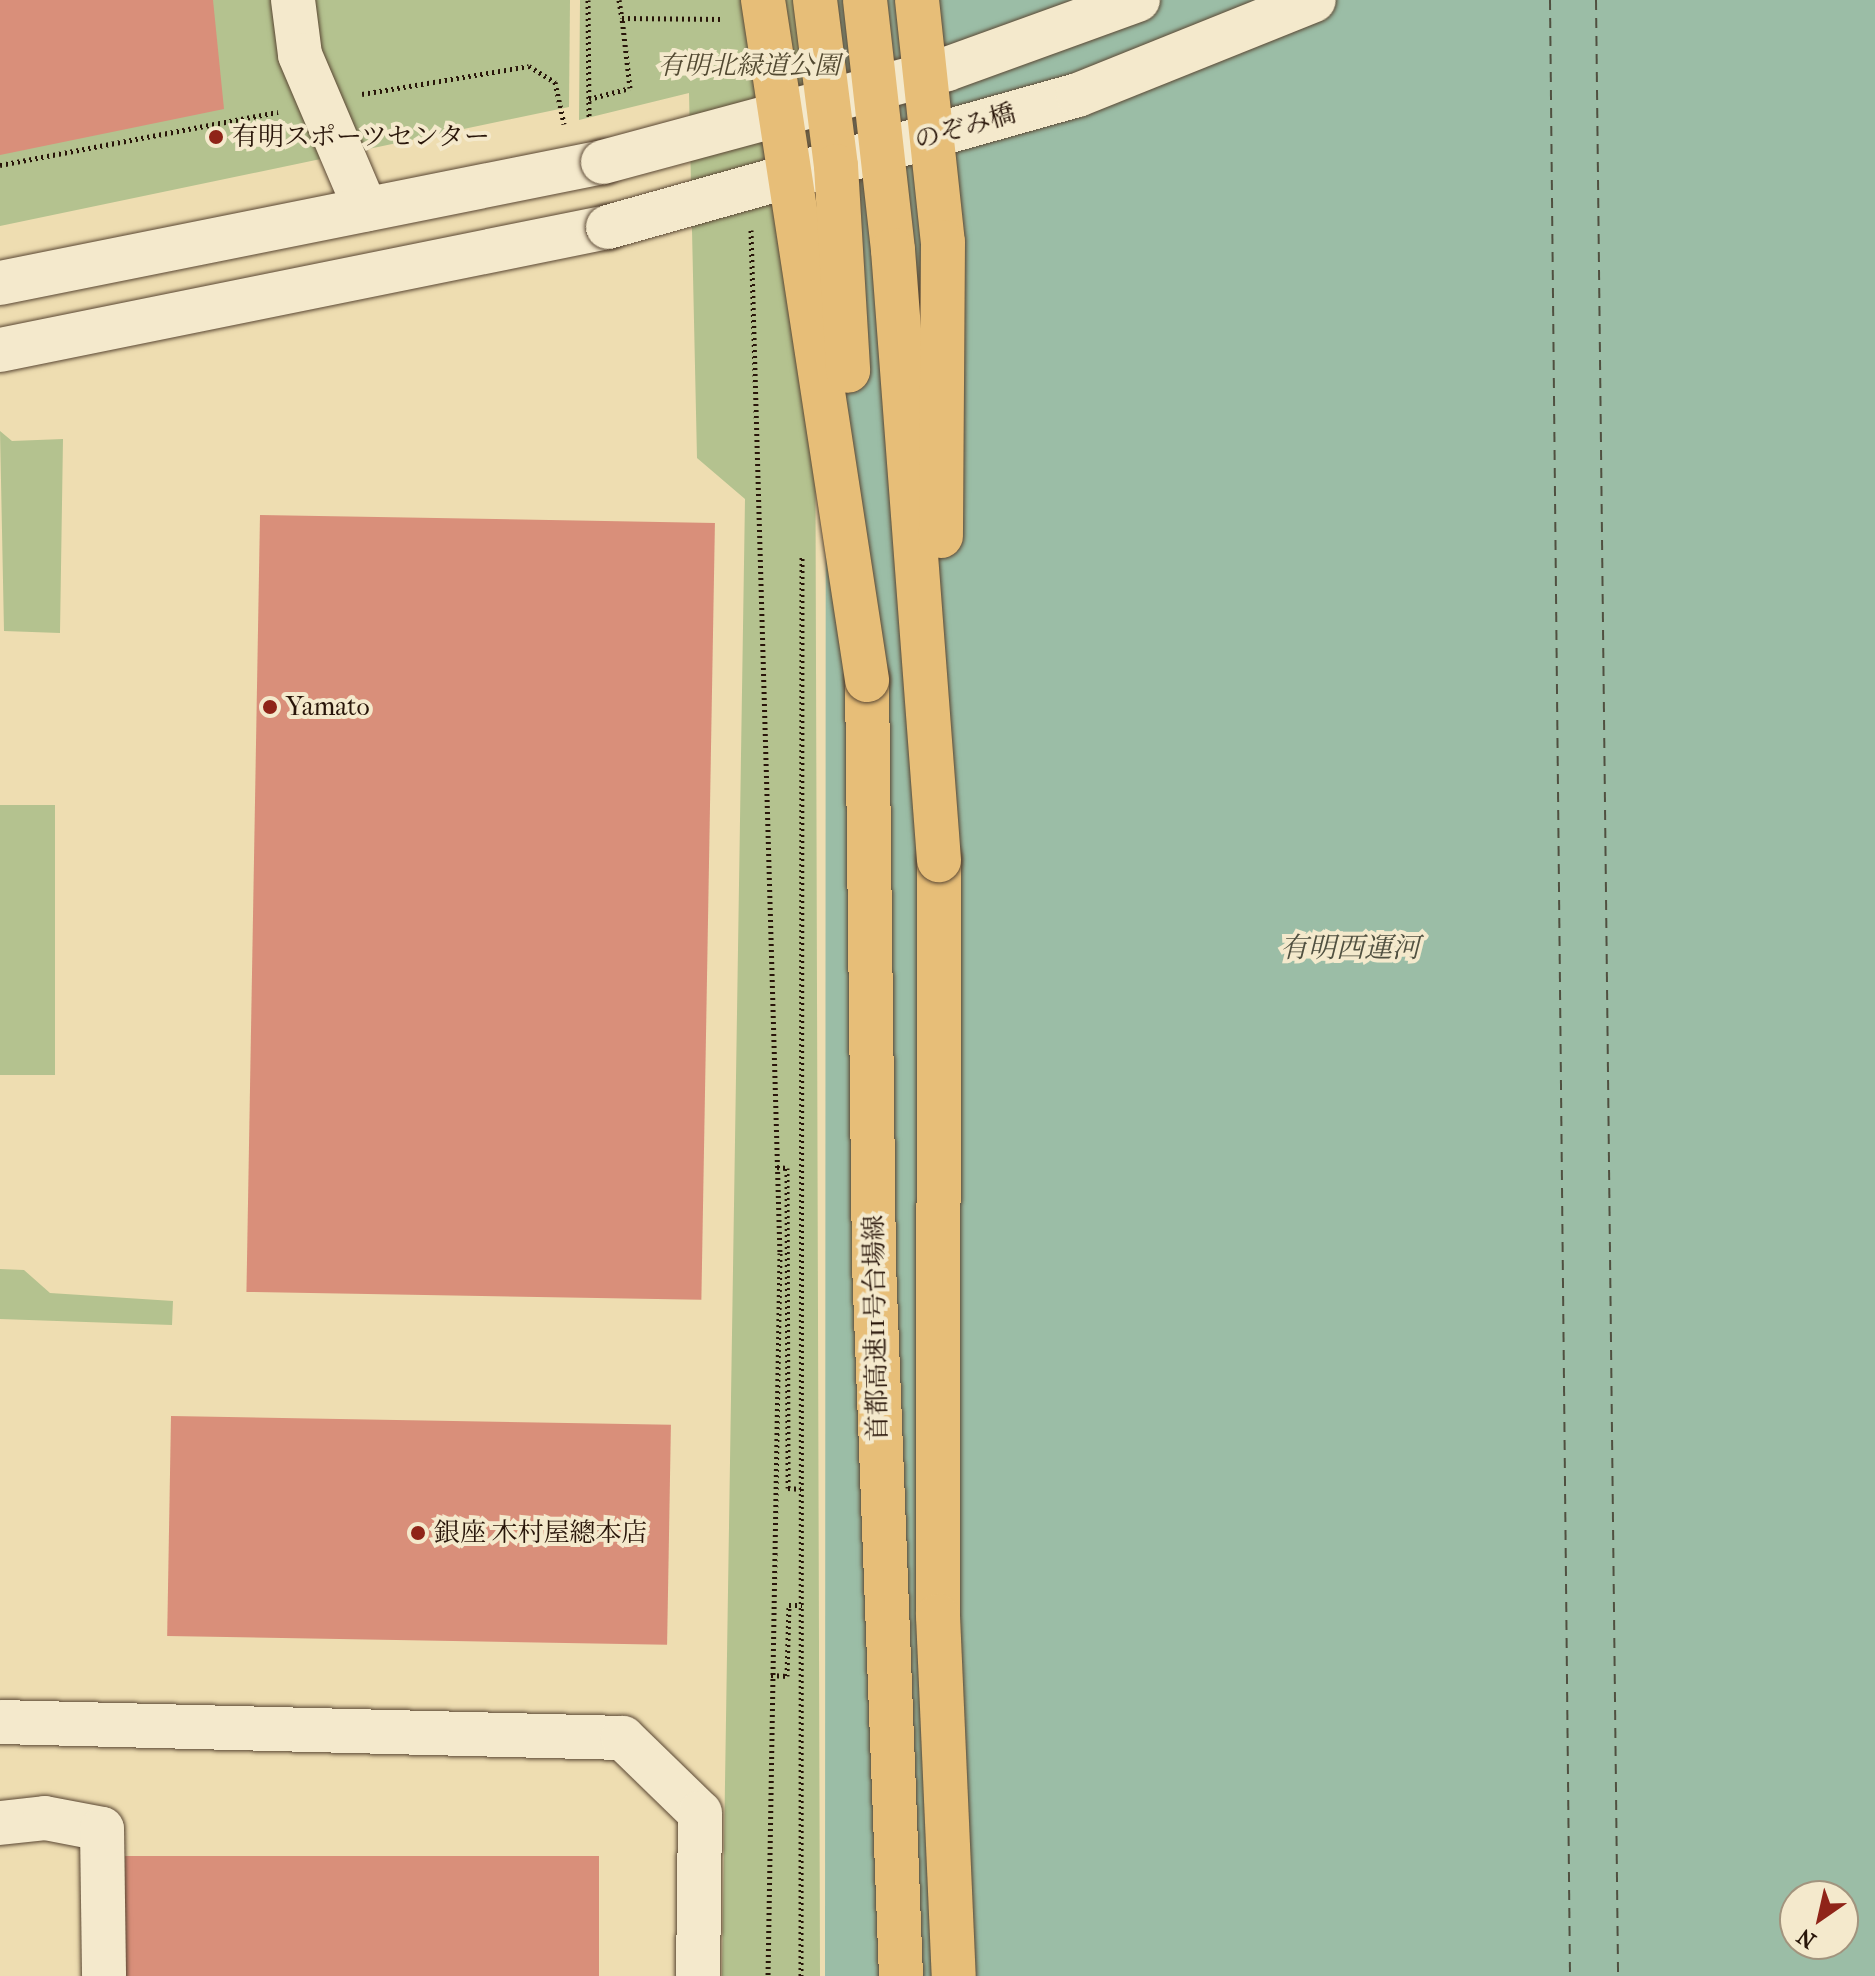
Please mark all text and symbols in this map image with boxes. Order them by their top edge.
park label: 有明北緑道公園 [658,50,840,82]
street label: のぞみ橋 [911,98,1019,156]
place label: 有明スポーツセンター [232,121,492,153]
marker: 有明スポーツセンター [207,128,225,146]
place label: Yamato [286,691,370,723]
marker: Yamato [261,698,279,716]
water label: 有明西運河 [1280,931,1420,965]
street label: 首都高速11号台場線 [858,1214,894,1442]
place label: 銀座 木村屋總本店 [434,1517,648,1549]
marker: 銀座 木村屋總本店 [409,1524,427,1542]
north arrow [1779,1880,1859,1960]
text: N [1793,1923,1821,1954]

